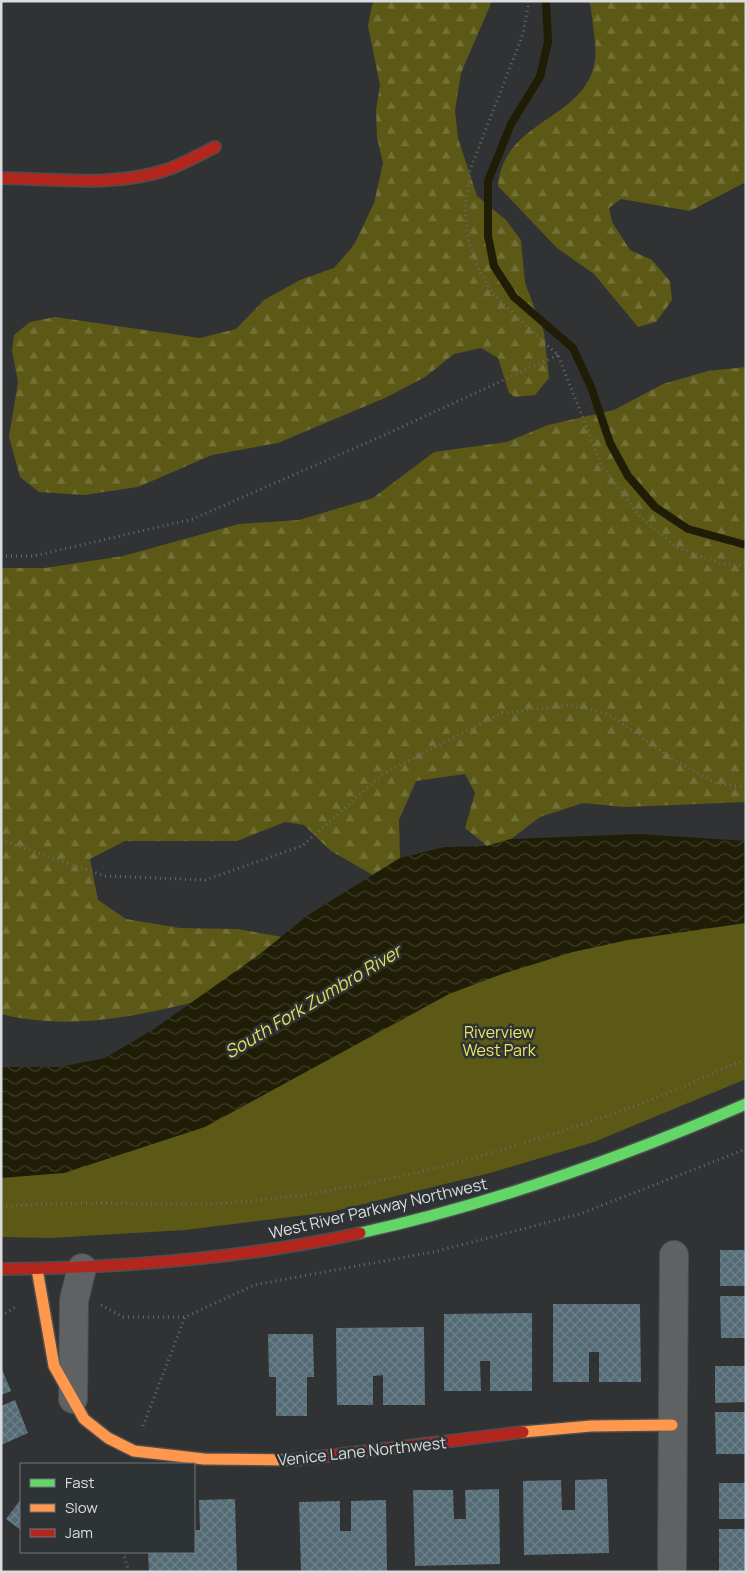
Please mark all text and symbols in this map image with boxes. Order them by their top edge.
water label: South Fork Zumbro River [220,938,407,1063]
park label: Riverview West Park [462,1021,537,1061]
street label: West River Parkway Northwest [267,1172,489,1244]
street label: Venice Lane Northwest [277,1431,447,1471]
legend [20,1463,195,1553]
text: Fast [65,1472,94,1493]
text: Slow [65,1497,98,1518]
text: Jam [65,1522,93,1543]

